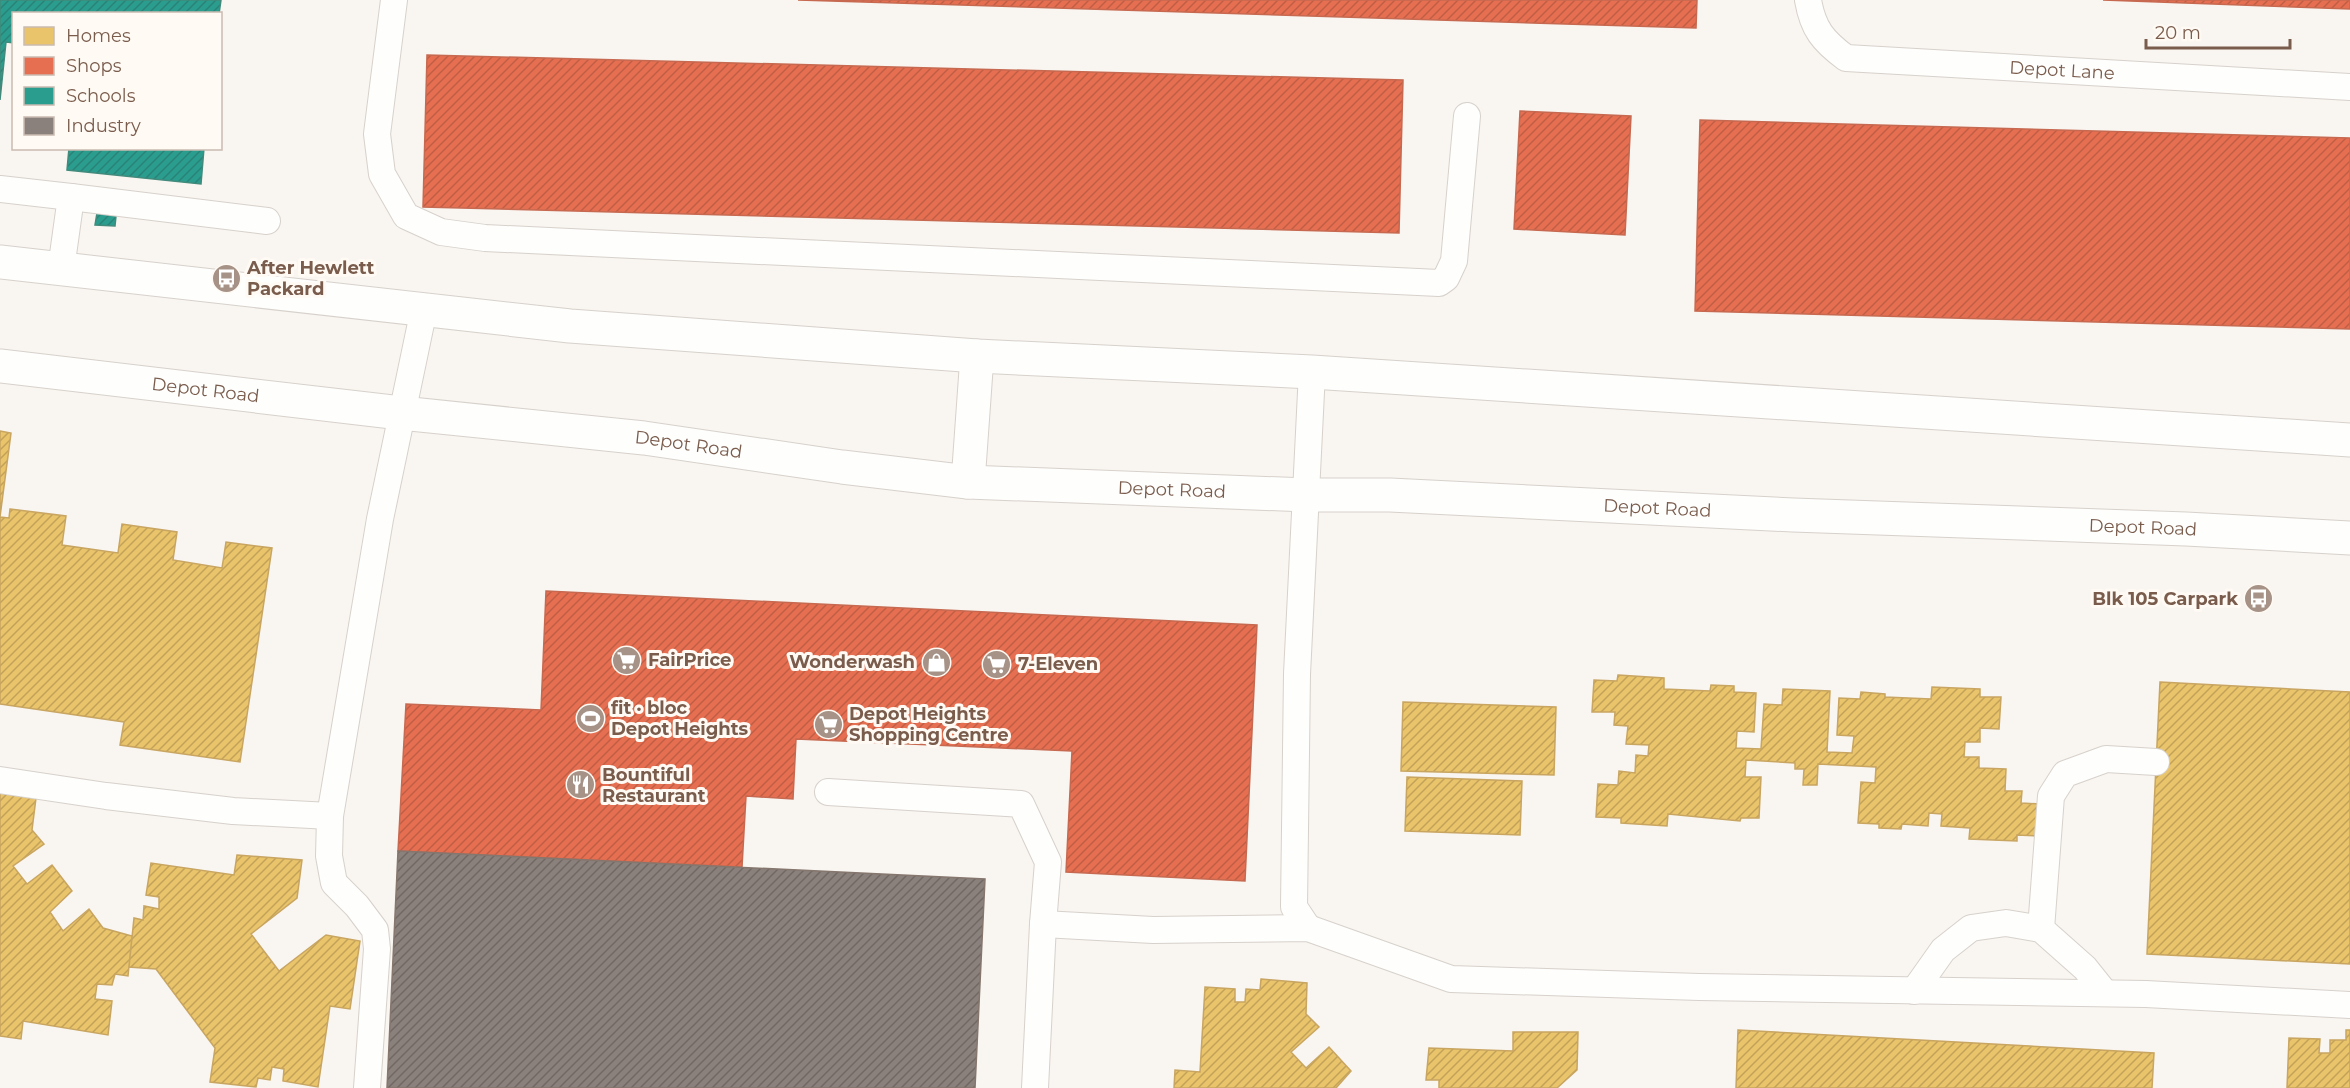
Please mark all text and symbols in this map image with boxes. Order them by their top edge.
legend [12,12,222,150]
scale bar [2146,12,2290,50]
text: 20 m [2155,22,2201,44]
text: Homes [66,25,131,47]
text: Shops [66,55,122,77]
street label: Depot Lane [2009,56,2115,84]
text: Schools [66,85,136,107]
text: Industry [66,115,141,137]
place label: After Hewlett Packard [246,257,374,300]
bus stop icon: After Hewlett Packard [210,262,242,294]
street label: Depot Road [150,373,261,407]
street label: Depot Road [634,426,744,463]
street label: Depot Road [1117,477,1226,503]
street label: Depot Road [1603,495,1712,522]
street label: Depot Road [2088,515,2198,541]
bus stop icon: Blk 105 Carpark [2243,583,2275,615]
place label: Blk 105 Carpark [2092,588,2238,610]
supermarket icon: FairPrice [611,644,643,676]
shop icon: Wonderwash [920,646,952,678]
supermarket icon: 7-Eleven [981,648,1013,680]
place label: FairPrice [648,649,731,671]
place label: Wonderwash [789,651,915,673]
place label: 7-Eleven [1018,653,1098,675]
place label: fit · bloc Depot Heights [611,697,749,740]
sports icon: fit · bloc Depot Heights [574,702,606,734]
place label: Depot Heights Shopping Centre [849,703,1009,746]
supermarket icon: Depot Heights Shopping Centre [812,708,844,740]
place label: Bountiful Restaurant [602,764,706,807]
restaurant icon: Bountiful Restaurant [565,769,597,801]

